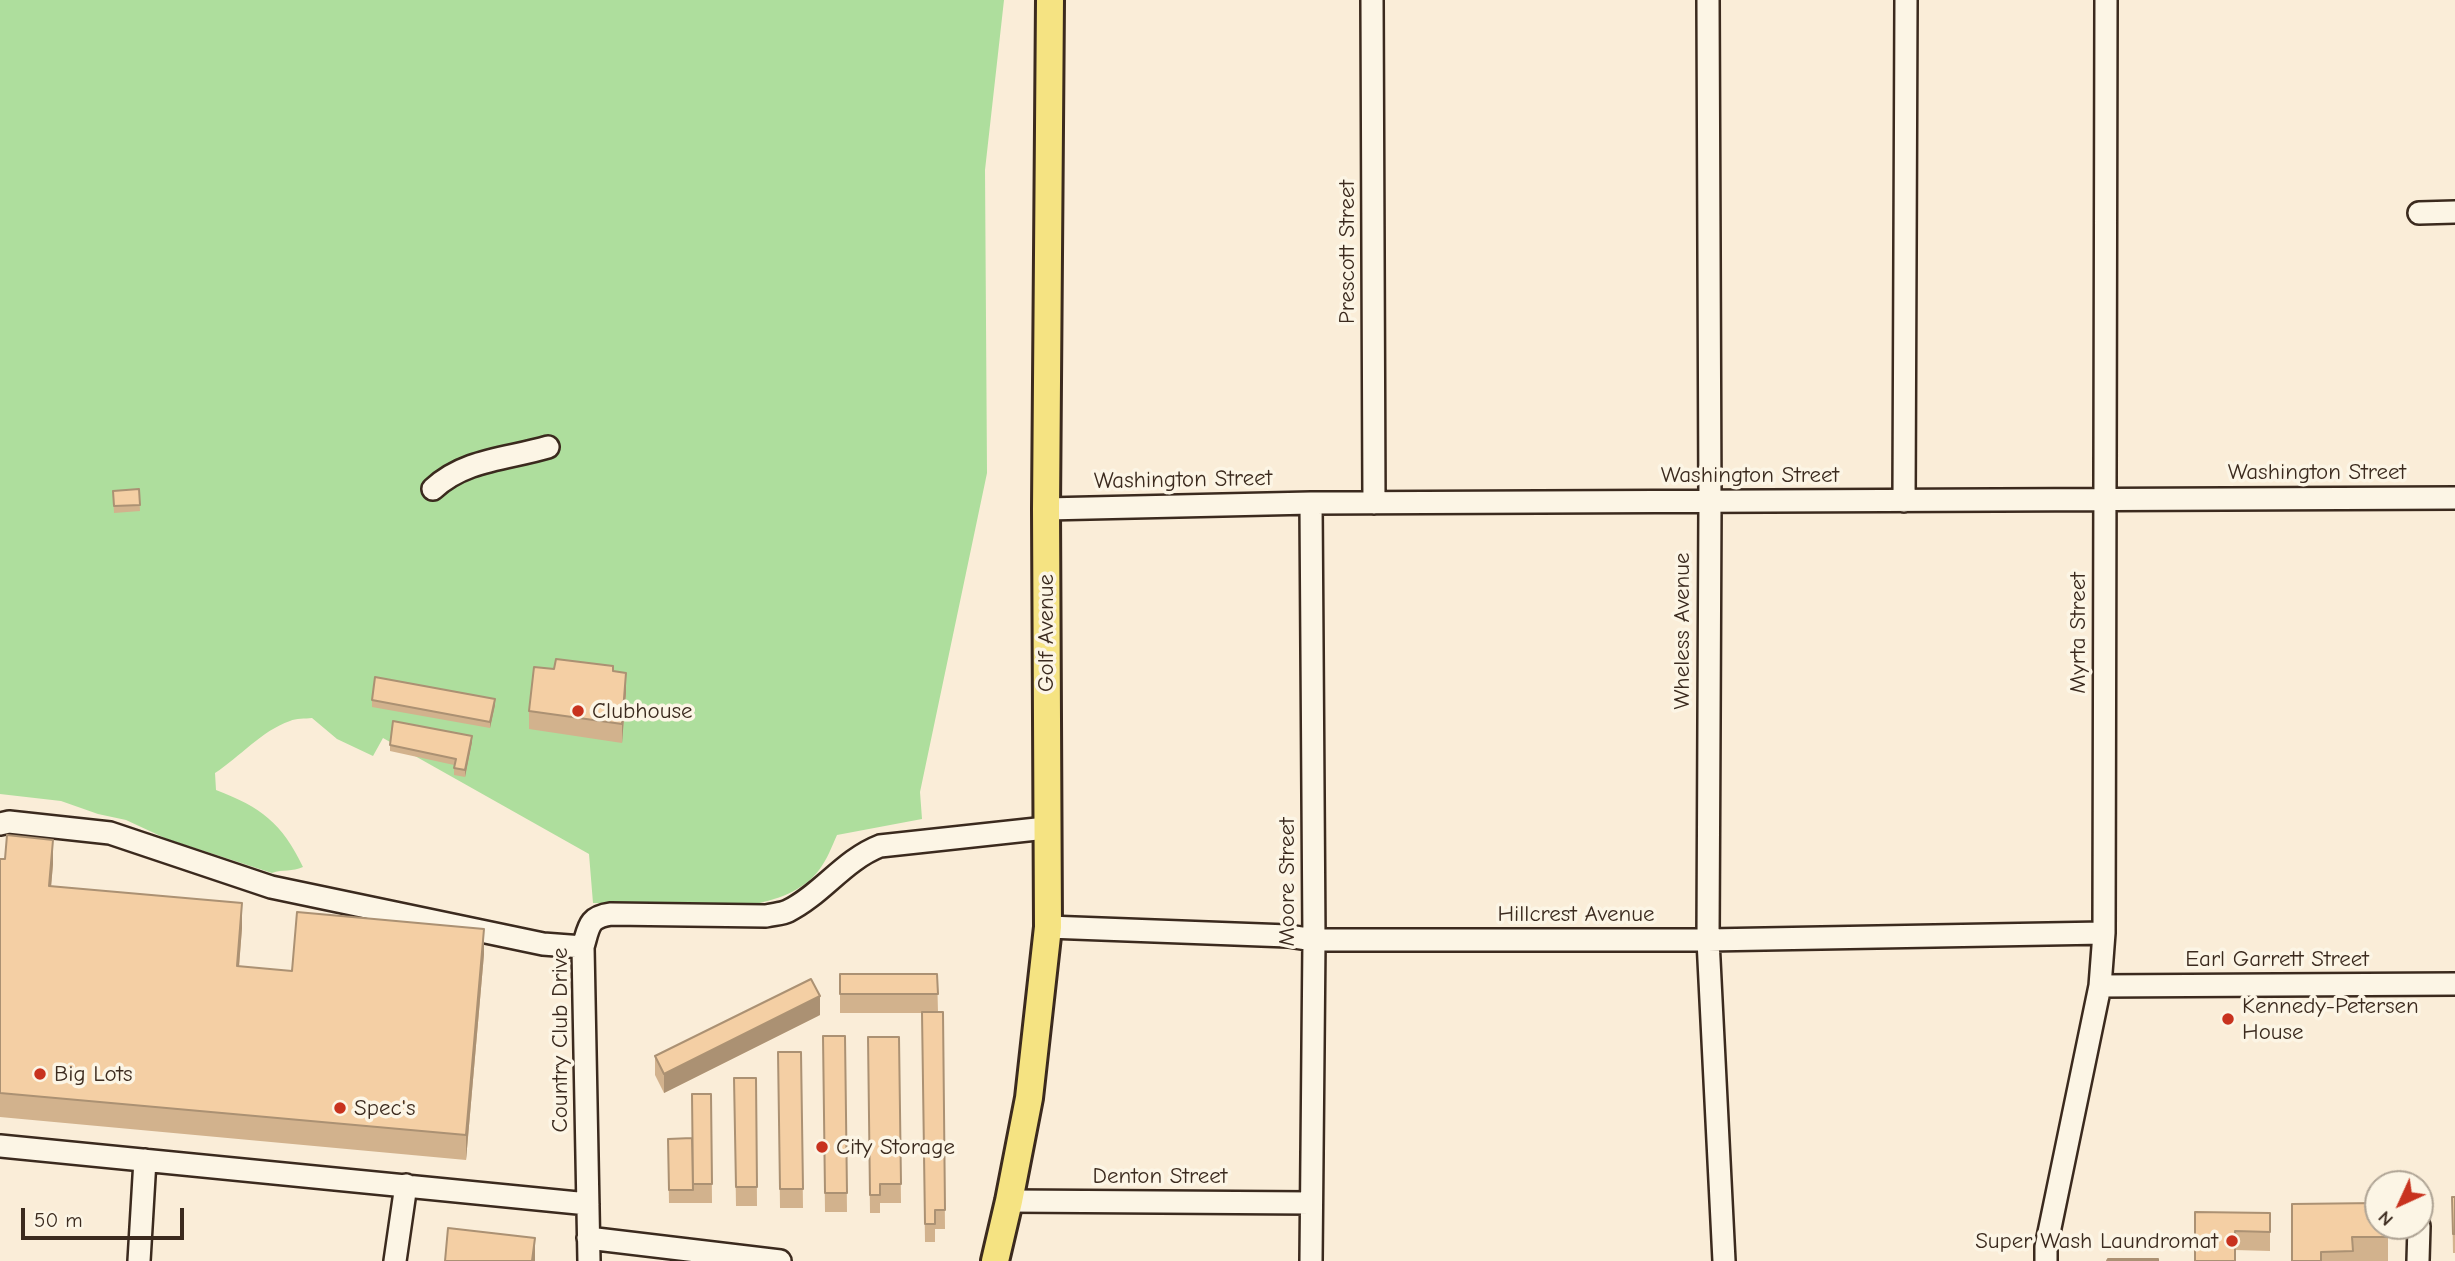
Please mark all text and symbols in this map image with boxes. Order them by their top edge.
street label: Prescott Street [1333,180,1361,324]
street label: Washington Street [2228,458,2406,486]
street label: Washington Street [1661,461,1839,489]
street label: Washington Street [1094,465,1272,495]
street label: Wheless Avenue [1668,552,1696,710]
street label: Myrta Street [2064,572,2092,694]
street label: Golf Avenue [1032,574,1060,692]
place label: Clubhouse [592,697,692,725]
marker: Clubhouse [570,703,586,719]
street label: Moore Street [1273,817,1301,947]
street label: Hillcrest Avenue [1497,900,1655,928]
street label: Earl Garrett Street [2185,945,2369,973]
street label: Country Club Drive [546,948,574,1132]
place label: Kennedy-Petersen House [2242,992,2419,1046]
marker: Kennedy-Petersen House [2220,1011,2236,1027]
place label: Big Lots [54,1060,133,1088]
marker: Big Lots [32,1066,48,1082]
place label: Spec's [354,1094,416,1122]
marker: Spec's [332,1100,348,1116]
place label: City Storage [836,1133,955,1161]
marker: City Storage [814,1139,830,1155]
street label: Denton Street [1093,1162,1227,1190]
north arrow [2364,1170,2434,1240]
scale bar [24,1194,187,1238]
text: N [2373,1206,2398,1231]
text: 50 m [34,1208,83,1232]
place label: Super Wash Laundromat [1975,1227,2218,1255]
marker: Super Wash Laundromat [2224,1233,2240,1249]

